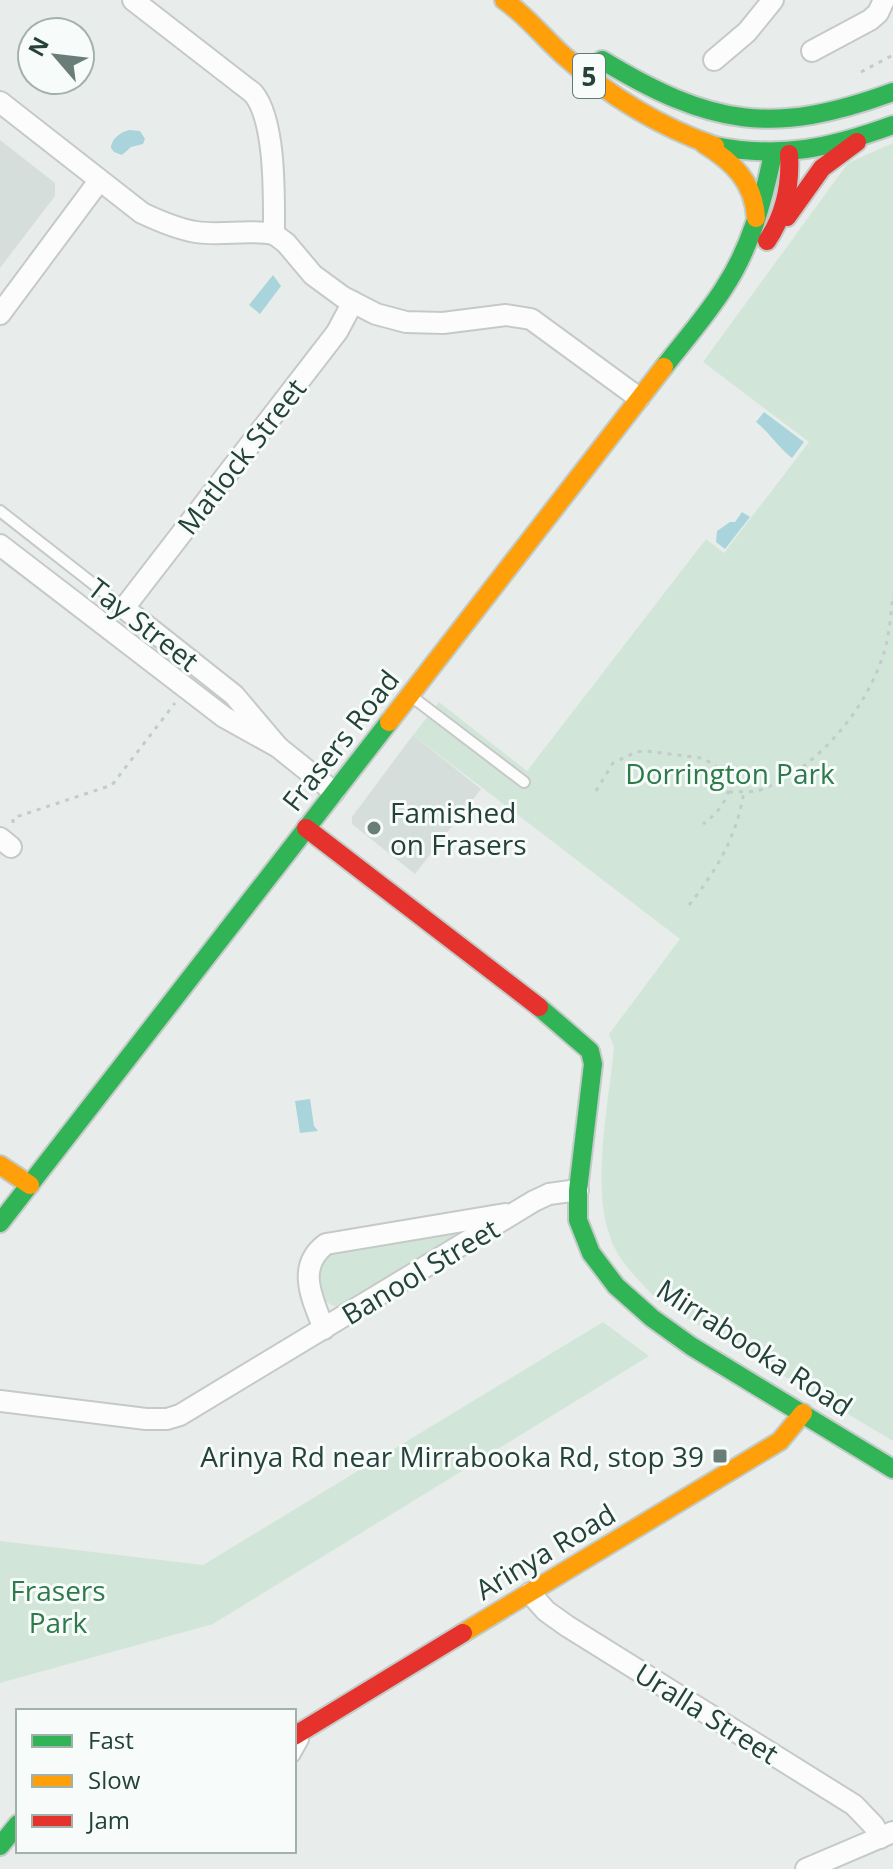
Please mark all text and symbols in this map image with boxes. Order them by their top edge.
north arrow [16,16,96,96]
text: N [20,31,55,61]
road number: 5 [573,54,605,98]
street label: Matlock Street [168,370,314,542]
street label: Tay Street [81,569,207,679]
street label: Frasers Road [273,662,407,818]
park label: Dorrington Park [625,754,835,792]
place label: Famished on Frasers [390,793,527,863]
marker: Famished on Frasers [365,819,383,837]
street label: Banool Street [334,1209,506,1333]
street label: Mirrabooka Road [650,1270,860,1424]
place label: Arinya Rd near Mirrabooka Rd, stop 39 [200,1437,704,1475]
marker: Arinya Rd near Mirrabooka Rd, stop 39 [711,1447,729,1465]
street label: Arinya Road [468,1494,622,1608]
park label: Frasers Park [10,1571,106,1641]
street label: Uralla Street [628,1654,786,1772]
legend [16,1709,296,1853]
text: Fast [88,1723,134,1756]
text: Slow [88,1763,141,1796]
text: Jam [86,1803,130,1836]

